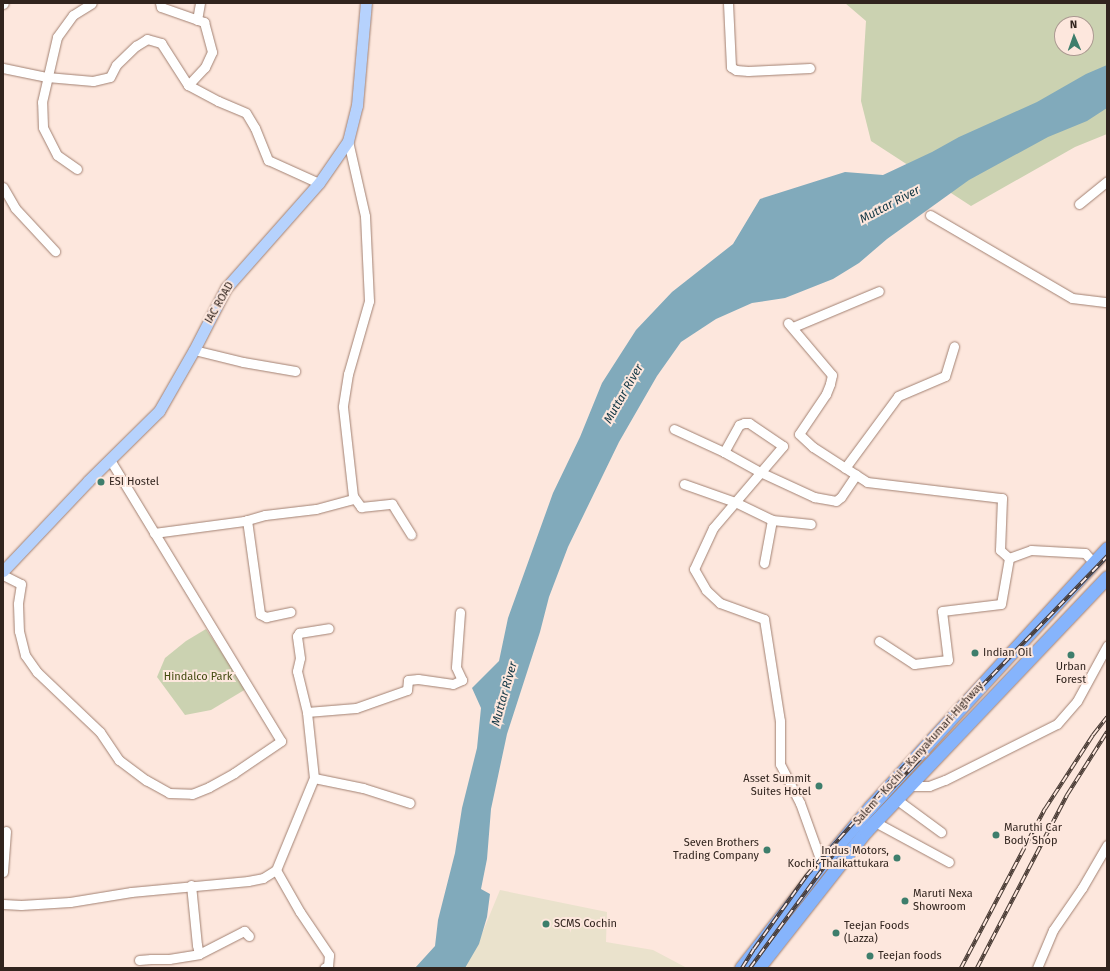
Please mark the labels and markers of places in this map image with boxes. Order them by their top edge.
place label: ESI Hostel [109,475,159,489]
marker: ESI Hostel [96,477,106,487]
place label: Indian Oil [983,646,1032,660]
marker: Indian Oil [970,648,980,658]
marker: Urban Forest [1066,650,1076,660]
place label: Urban Forest [1056,661,1086,687]
place label: Asset Summit Suites Hotel [743,773,811,799]
marker: Asset Summit Suites Hotel [814,781,824,791]
place label: Maruthi Car Body Shop [1004,822,1062,848]
marker: Maruthi Car Body Shop [991,830,1001,840]
place label: Seven Brothers Trading Company [673,837,759,863]
marker: Seven Brothers Trading Company [762,845,772,855]
place label: Indus Motors, Kochi, Thaikattukara [788,845,889,871]
marker: Indus Motors, Kochi, Thaikattukara [892,853,902,863]
place label: Maruti Nexa Showroom [913,888,973,914]
marker: Maruti Nexa Showroom [900,896,910,906]
place label: SCMS Cochin [554,917,617,931]
marker: SCMS Cochin [541,919,551,929]
place label: Teejan Foods (Lazza) [844,920,909,946]
marker: Teejan Foods (Lazza) [831,928,841,938]
place label: Teejan foods [878,949,942,963]
marker: Teejan foods [865,951,875,961]

